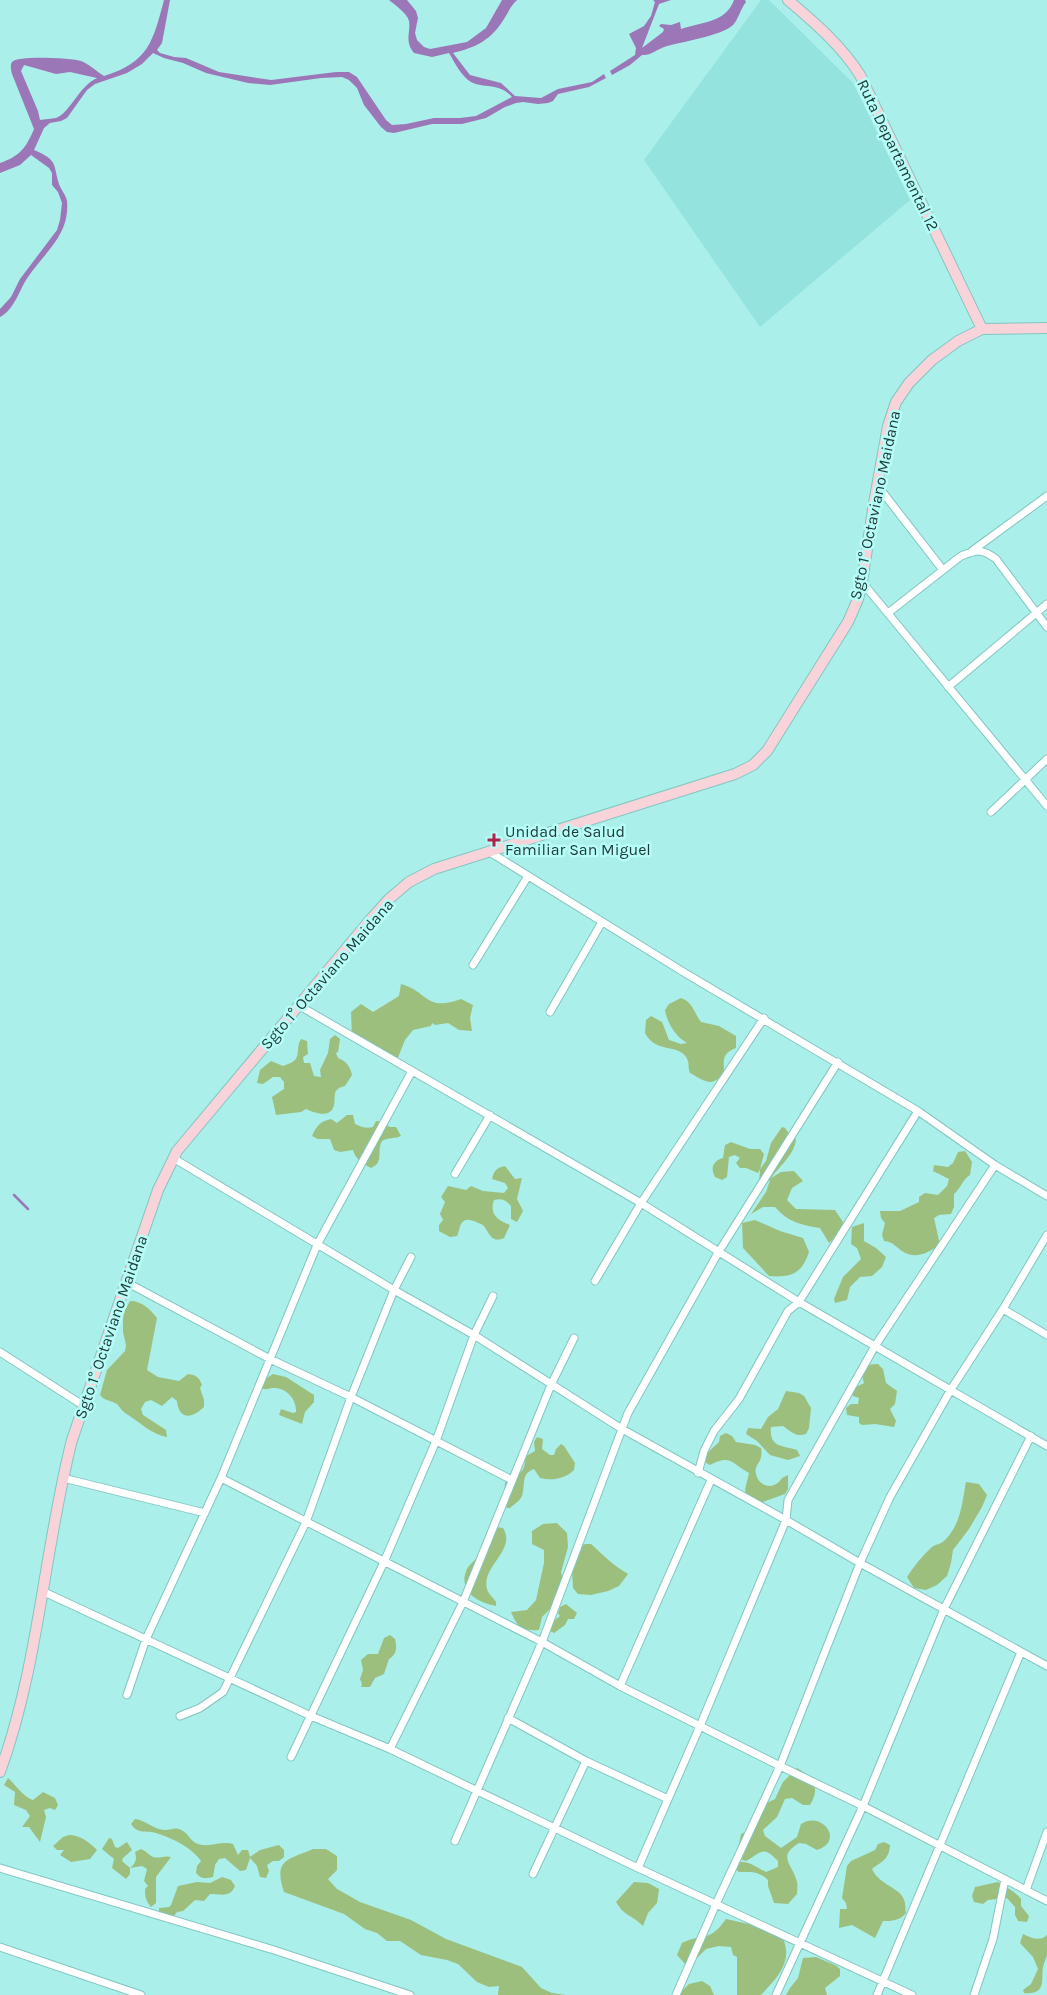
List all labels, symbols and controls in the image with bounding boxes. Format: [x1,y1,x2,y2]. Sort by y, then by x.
street label: Ruta Departamental 12 [853,76,943,234]
street label: Sgto 1° Octaviano Maidana [846,409,904,601]
place label: Unidad de Salud Familiar San Miguel [505,822,651,859]
marker: Unidad de Salud Familiar San Miguel [487,833,501,847]
street label: Sgto 1° Octaviano Maidana [257,895,397,1053]
street label: Sgto 1° Octaviano Maidana [71,1233,151,1421]

